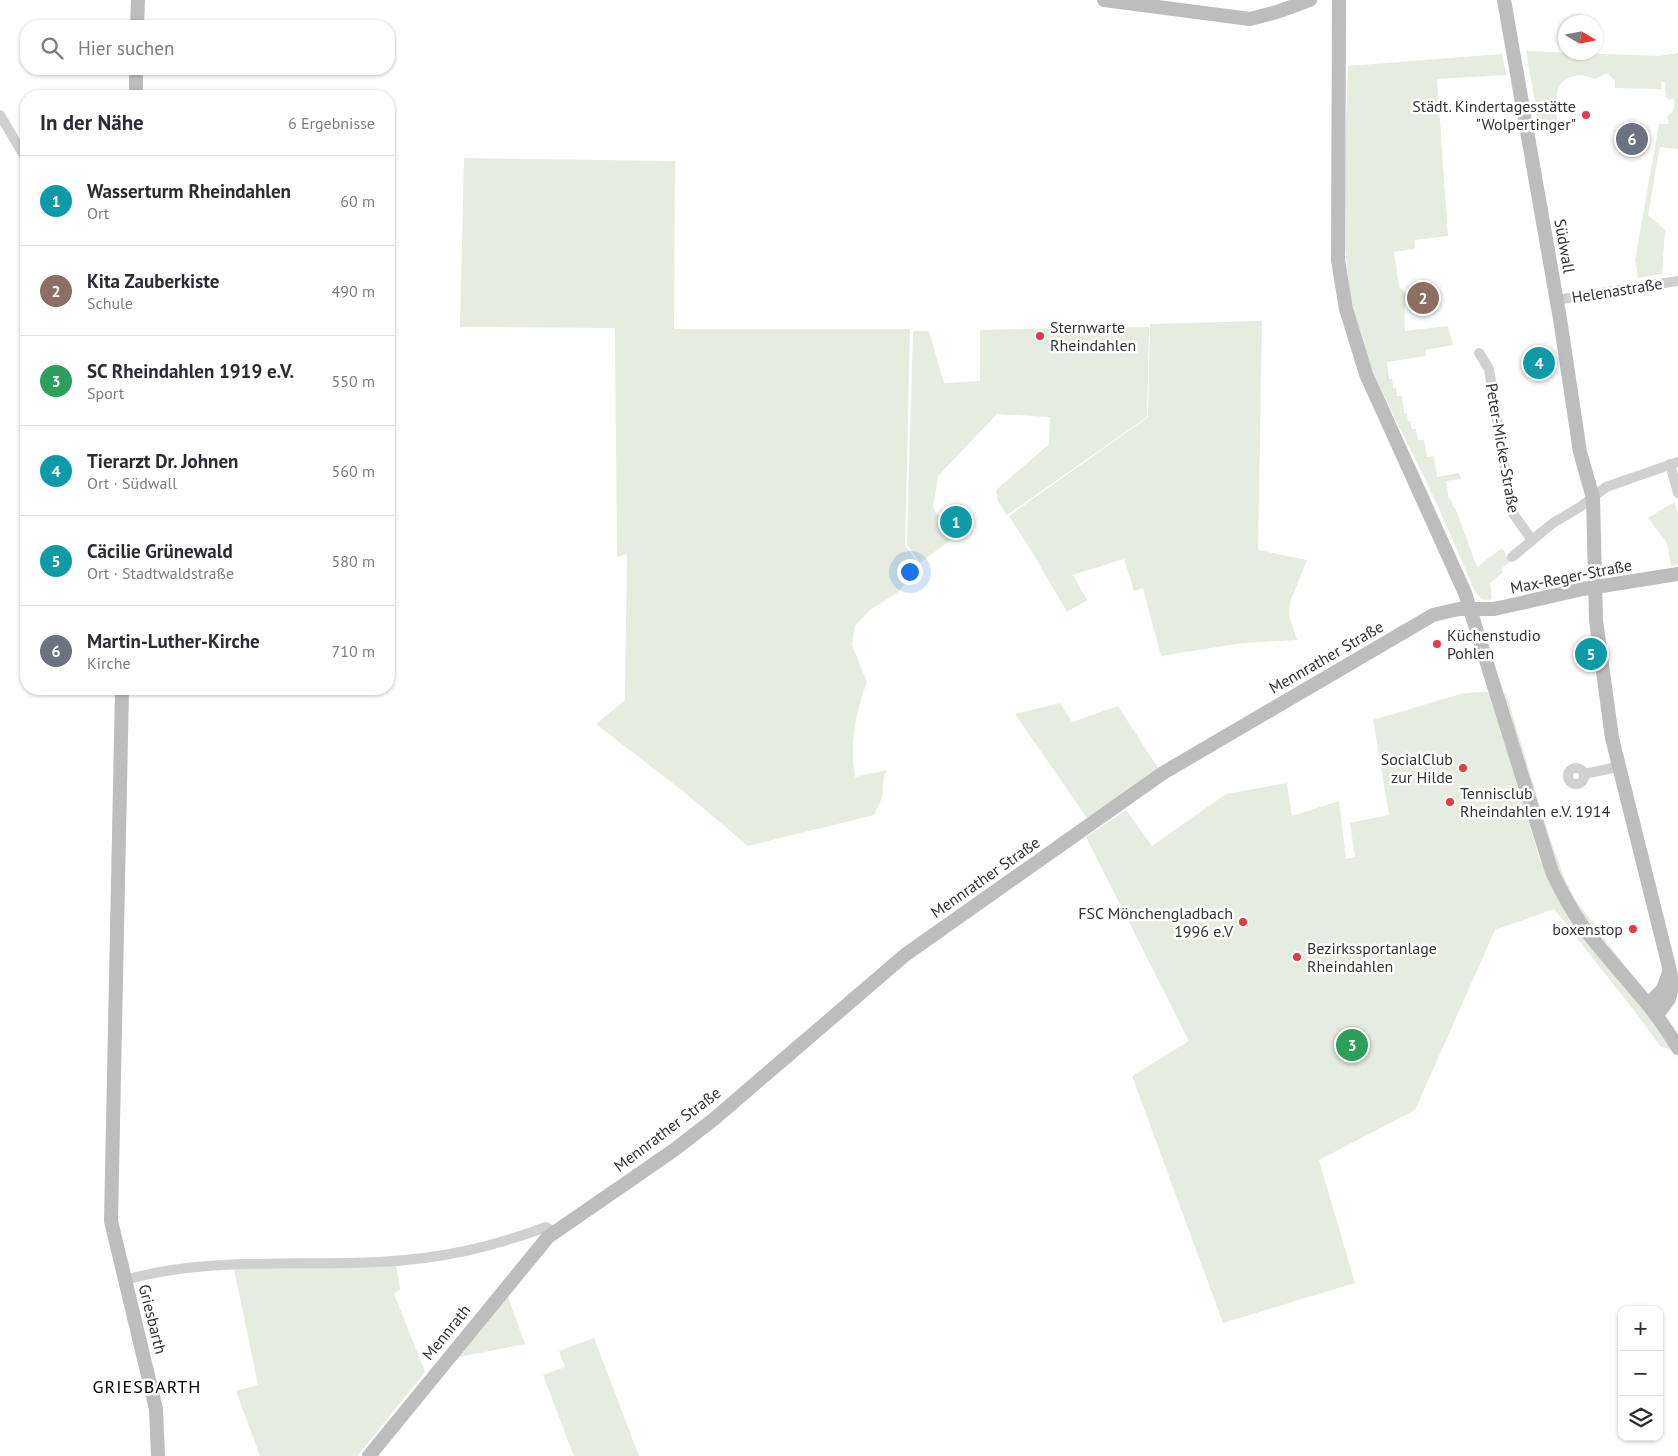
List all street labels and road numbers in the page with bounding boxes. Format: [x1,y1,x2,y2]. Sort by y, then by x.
street label: Südwall [1550,217,1580,275]
street label: Helenastraße [1570,273,1664,307]
street label: Peter-Micke-Straße [1482,382,1524,514]
street label: Max-Reger-Straße [1509,554,1633,598]
street label: Mennrather Straße [1265,616,1387,698]
street label: Mennrather Straße [927,832,1043,922]
street label: Mennrather Straße [610,1082,724,1176]
street label: Griesbarth [135,1282,171,1356]
street label: Mennrath [418,1300,474,1364]

